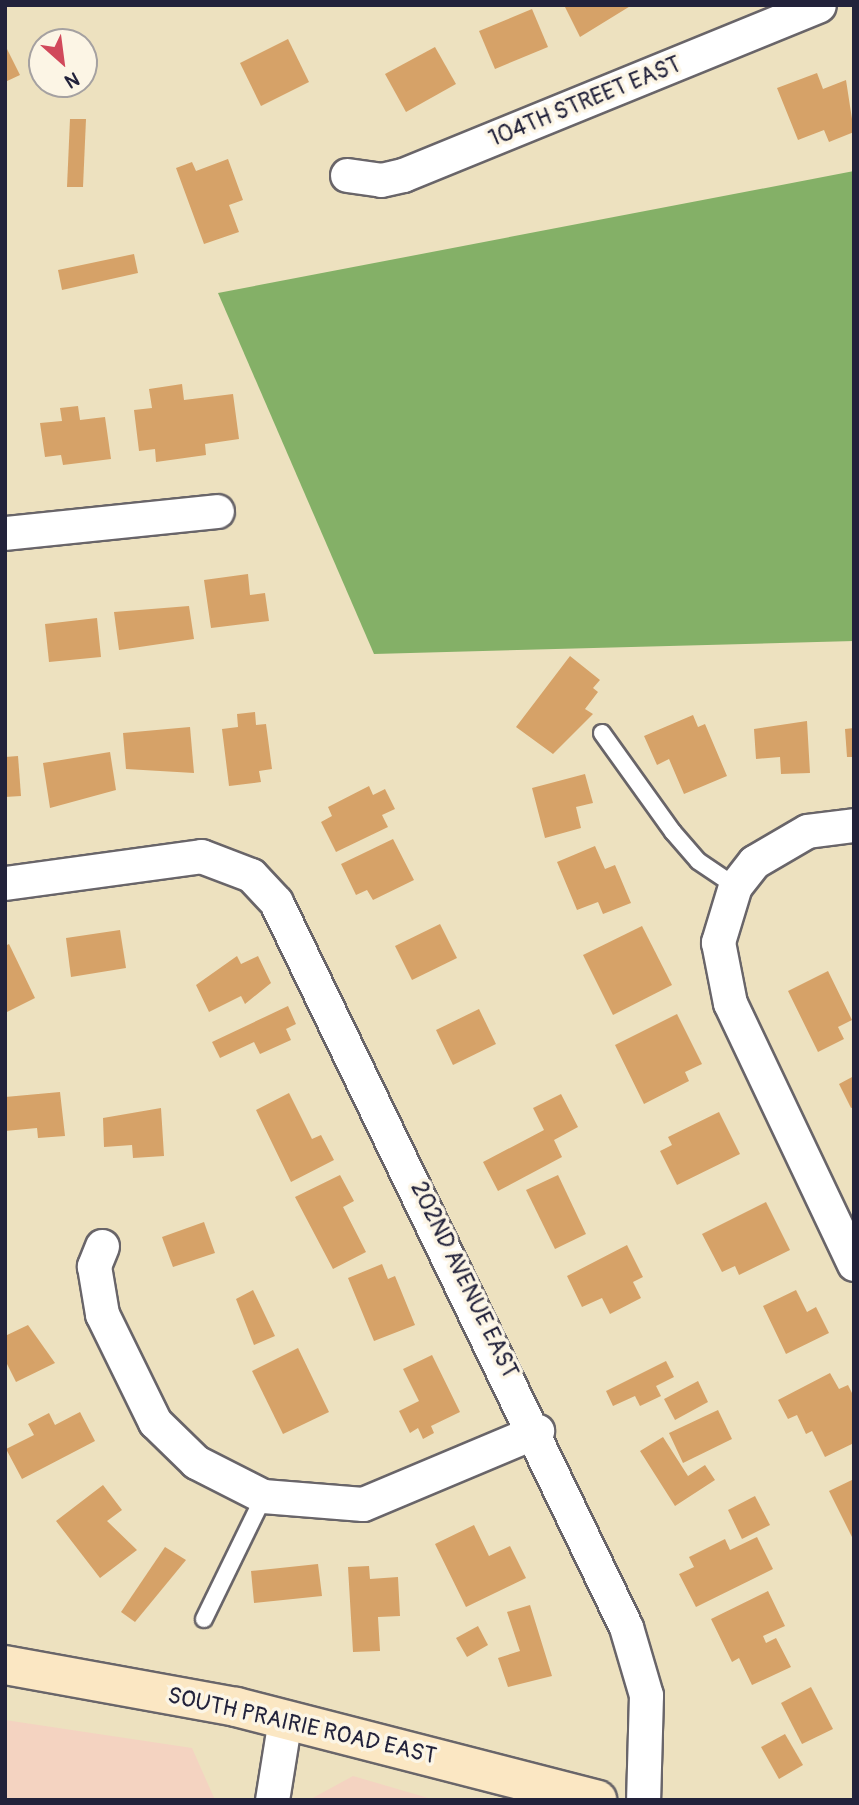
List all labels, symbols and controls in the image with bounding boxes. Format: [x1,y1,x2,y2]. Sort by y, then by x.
north arrow [28,28,98,98]
street label: 104TH STREET EAST [485,51,685,153]
text: N [61,66,83,93]
street label: 202ND AVENUE EAST [404,1177,524,1383]
street label: SOUTH PRAIRIE ROAD EAST [165,1682,439,1770]

